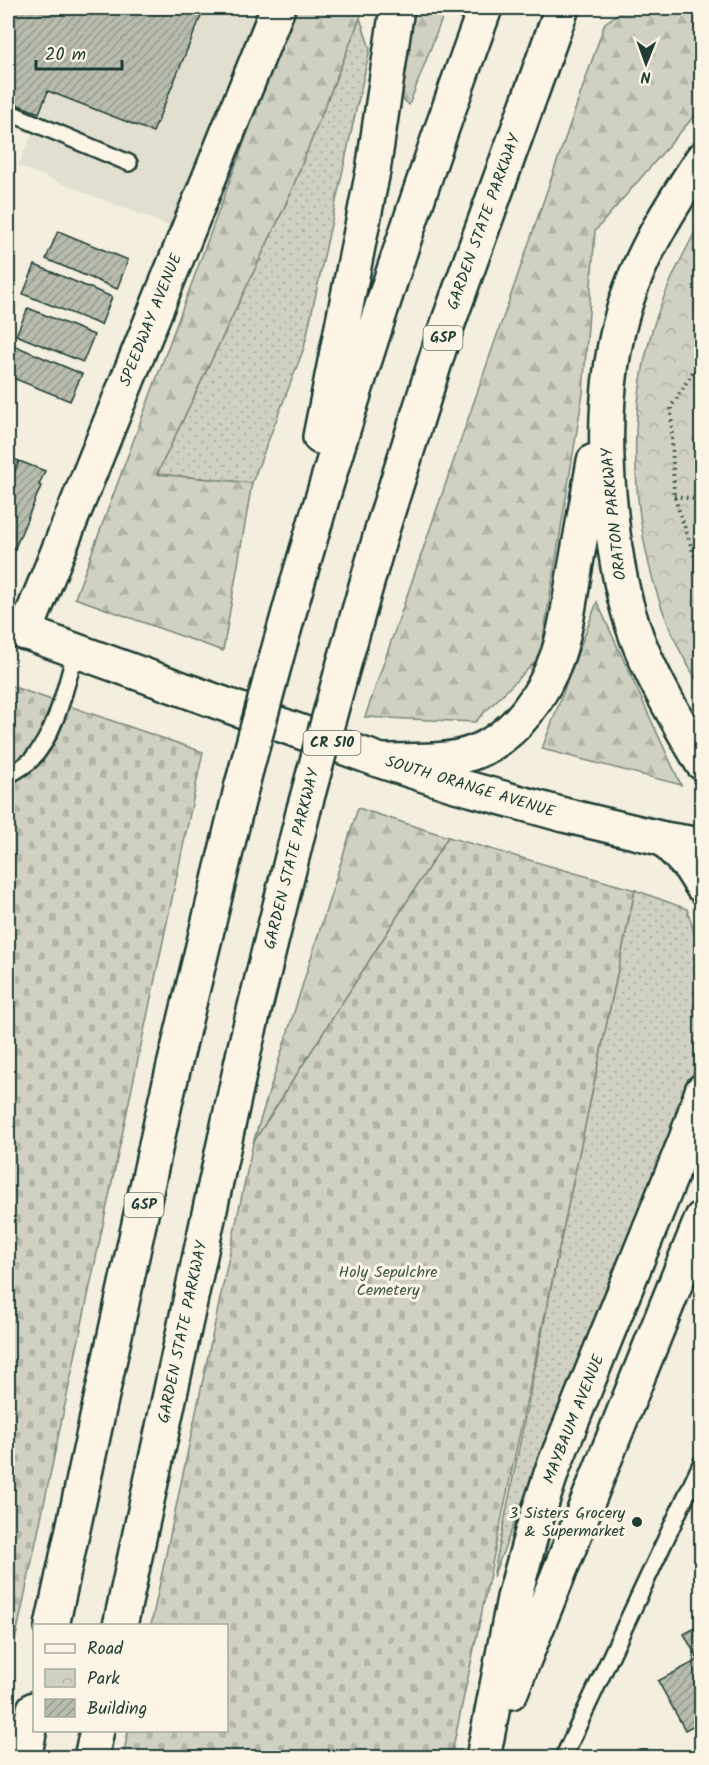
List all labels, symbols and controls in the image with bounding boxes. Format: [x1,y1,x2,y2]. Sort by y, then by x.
scale bar [36,33,122,71]
north arrow [616,33,676,93]
text: 20 m [45,41,86,70]
text: N [640,64,651,89]
street label: GARDEN STATE PARKWAY [441,130,528,313]
street label: SPEEDWAY AVENUE [113,249,189,390]
road number: GSP [424,326,462,350]
street label: ORATON PARKWAY [595,446,633,582]
road number: CR 510 [304,731,360,755]
street label: SOUTH ORANGE AVENUE [382,749,559,825]
street label: GARDEN STATE PARKWAY [257,765,327,952]
road number: GSP [124,1193,164,1217]
street label: GARDEN STATE PARKWAY [151,1238,215,1425]
park label: Holy Sepulchre Cemetery [339,1260,437,1303]
street label: MAYBAUM AVENUE [537,1350,612,1487]
place label: 3 Sisters Grocery & Supermarket [509,1501,626,1544]
marker: 3 Sisters Grocery & Supermarket [630,1515,644,1529]
legend [33,1624,228,1732]
text: Road [87,1635,124,1664]
text: Park [87,1665,120,1694]
text: Building [87,1695,147,1724]

